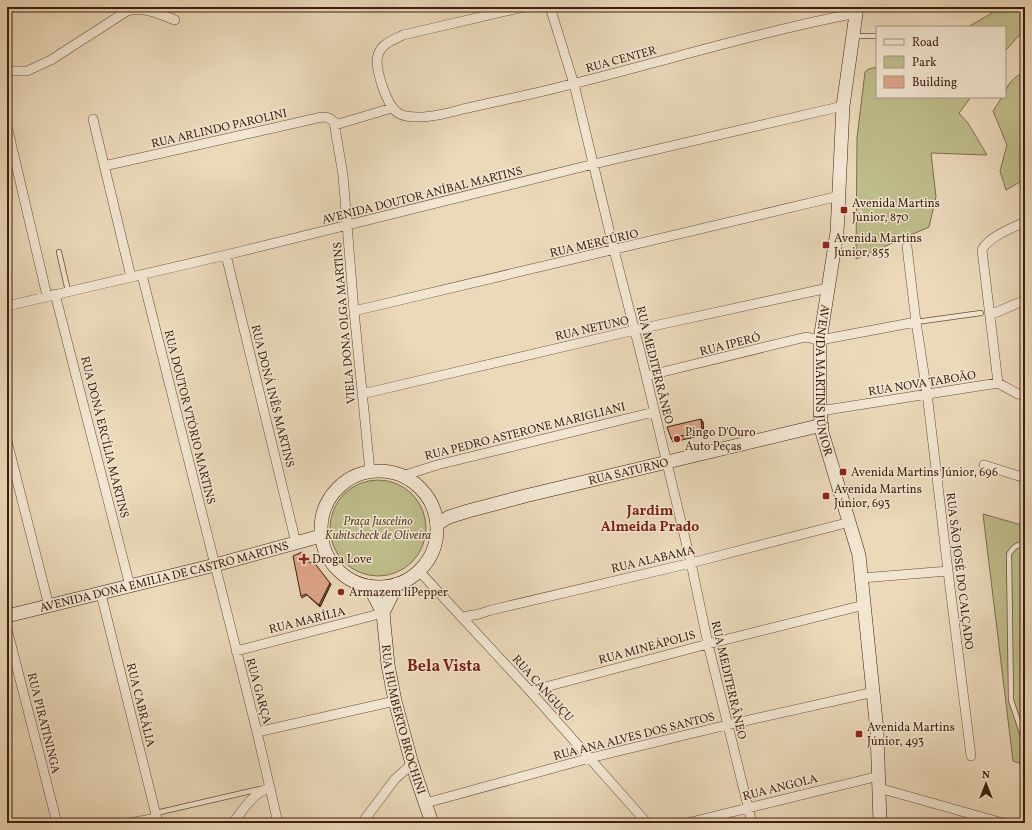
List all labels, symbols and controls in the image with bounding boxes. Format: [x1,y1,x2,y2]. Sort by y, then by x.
legend [876,26,1006,98]
text: Road [912,35,939,51]
street label: RUA CENTER [584,43,658,77]
text: Park [912,55,937,71]
text: Building [912,75,957,91]
street label: RUA ARLINDO PAROLINI [150,106,289,152]
street label: AVENIDA DOUTOR ANÍBAL MARTINS [320,162,524,229]
place label: Avenida Martins Júnior, 870 [852,196,940,226]
marker: Avenida Martins Júnior, 870 [839,205,849,215]
street label: RUA MERCÚRIO [548,225,640,262]
place label: Avenida Martins Júnior, 855 [834,231,922,261]
marker: Avenida Martins Júnior, 855 [821,240,831,250]
street label: VIELA DONA OLGA MARTINS [330,241,360,405]
street label: AVENIDA MARTINS JÚNIOR [811,303,836,458]
street label: RUA MEDITERRÂNEO [632,304,678,426]
street label: RUA NETUNO [554,313,631,345]
street label: RUA DONÁ INÊS MARTINS [247,323,298,469]
street label: RUA DOUTOR VTÓRIO MARTINS [160,328,219,506]
street label: RUA IPERÓ [698,329,763,360]
street label: RUA DONÁ ERCÍLIA MARTINS [76,354,133,520]
street label: RUA NOVA TABOÃO [867,368,977,400]
street label: RUA PEDRO ASTERONE MARIGLIANI [423,399,627,465]
place label: Pingo D'Ouro Auto Peças [685,425,756,455]
marker: Pingo D'Ouro Auto Peças [672,434,682,444]
street label: RUA SATURNO [587,455,671,490]
place label: Avenida Martins Júnior, 696 [851,465,998,481]
marker: Avenida Martins Júnior, 696 [838,467,848,477]
place label: Avenida Martins Júnior, 693 [834,482,922,512]
marker: Avenida Martins Júnior, 693 [821,491,831,501]
street label: RUA SÃO JOSÉ DO CALÇADO [941,492,978,651]
district label: Jardim Almeida Prado [601,502,699,537]
park label: Praça Juscelino Kubitscheck de Oliveira [325,514,432,544]
street label: AVENIDA DONA EMILIA DE CASTRO MARTINS [38,538,291,617]
street label: RUA ALABAMA [610,542,697,577]
place label: Droga Love [312,552,372,568]
marker: Droga Love [299,554,309,564]
place label: Armazem liPepper [349,585,448,601]
marker: Armazem liPepper [336,587,346,597]
street label: RUA MARÍLIA [267,603,348,638]
street label: RUA MEDITERRÂNEO [707,619,751,741]
street label: RUA MINEÁPOLIS [597,626,698,669]
street label: RUA HUMBERTO BROCHINI [377,644,429,797]
street label: RUA CANGUÇU [508,652,576,725]
street label: RUA GARÇA [242,656,275,727]
district label: Bela Vista [407,656,481,678]
street label: RUA CABRÁLIA [122,661,159,750]
street label: RUA PIRATININGA [23,671,63,776]
street label: RUA ANA ALVES DOS SANTOS [552,709,717,765]
place label: Avenida Martins Júnior, 493 [867,720,955,750]
marker: Avenida Martins Júnior, 493 [854,729,864,739]
north arrow [966,764,1006,804]
text: N [982,768,990,783]
street label: RUA ANGOLA [741,771,820,805]

